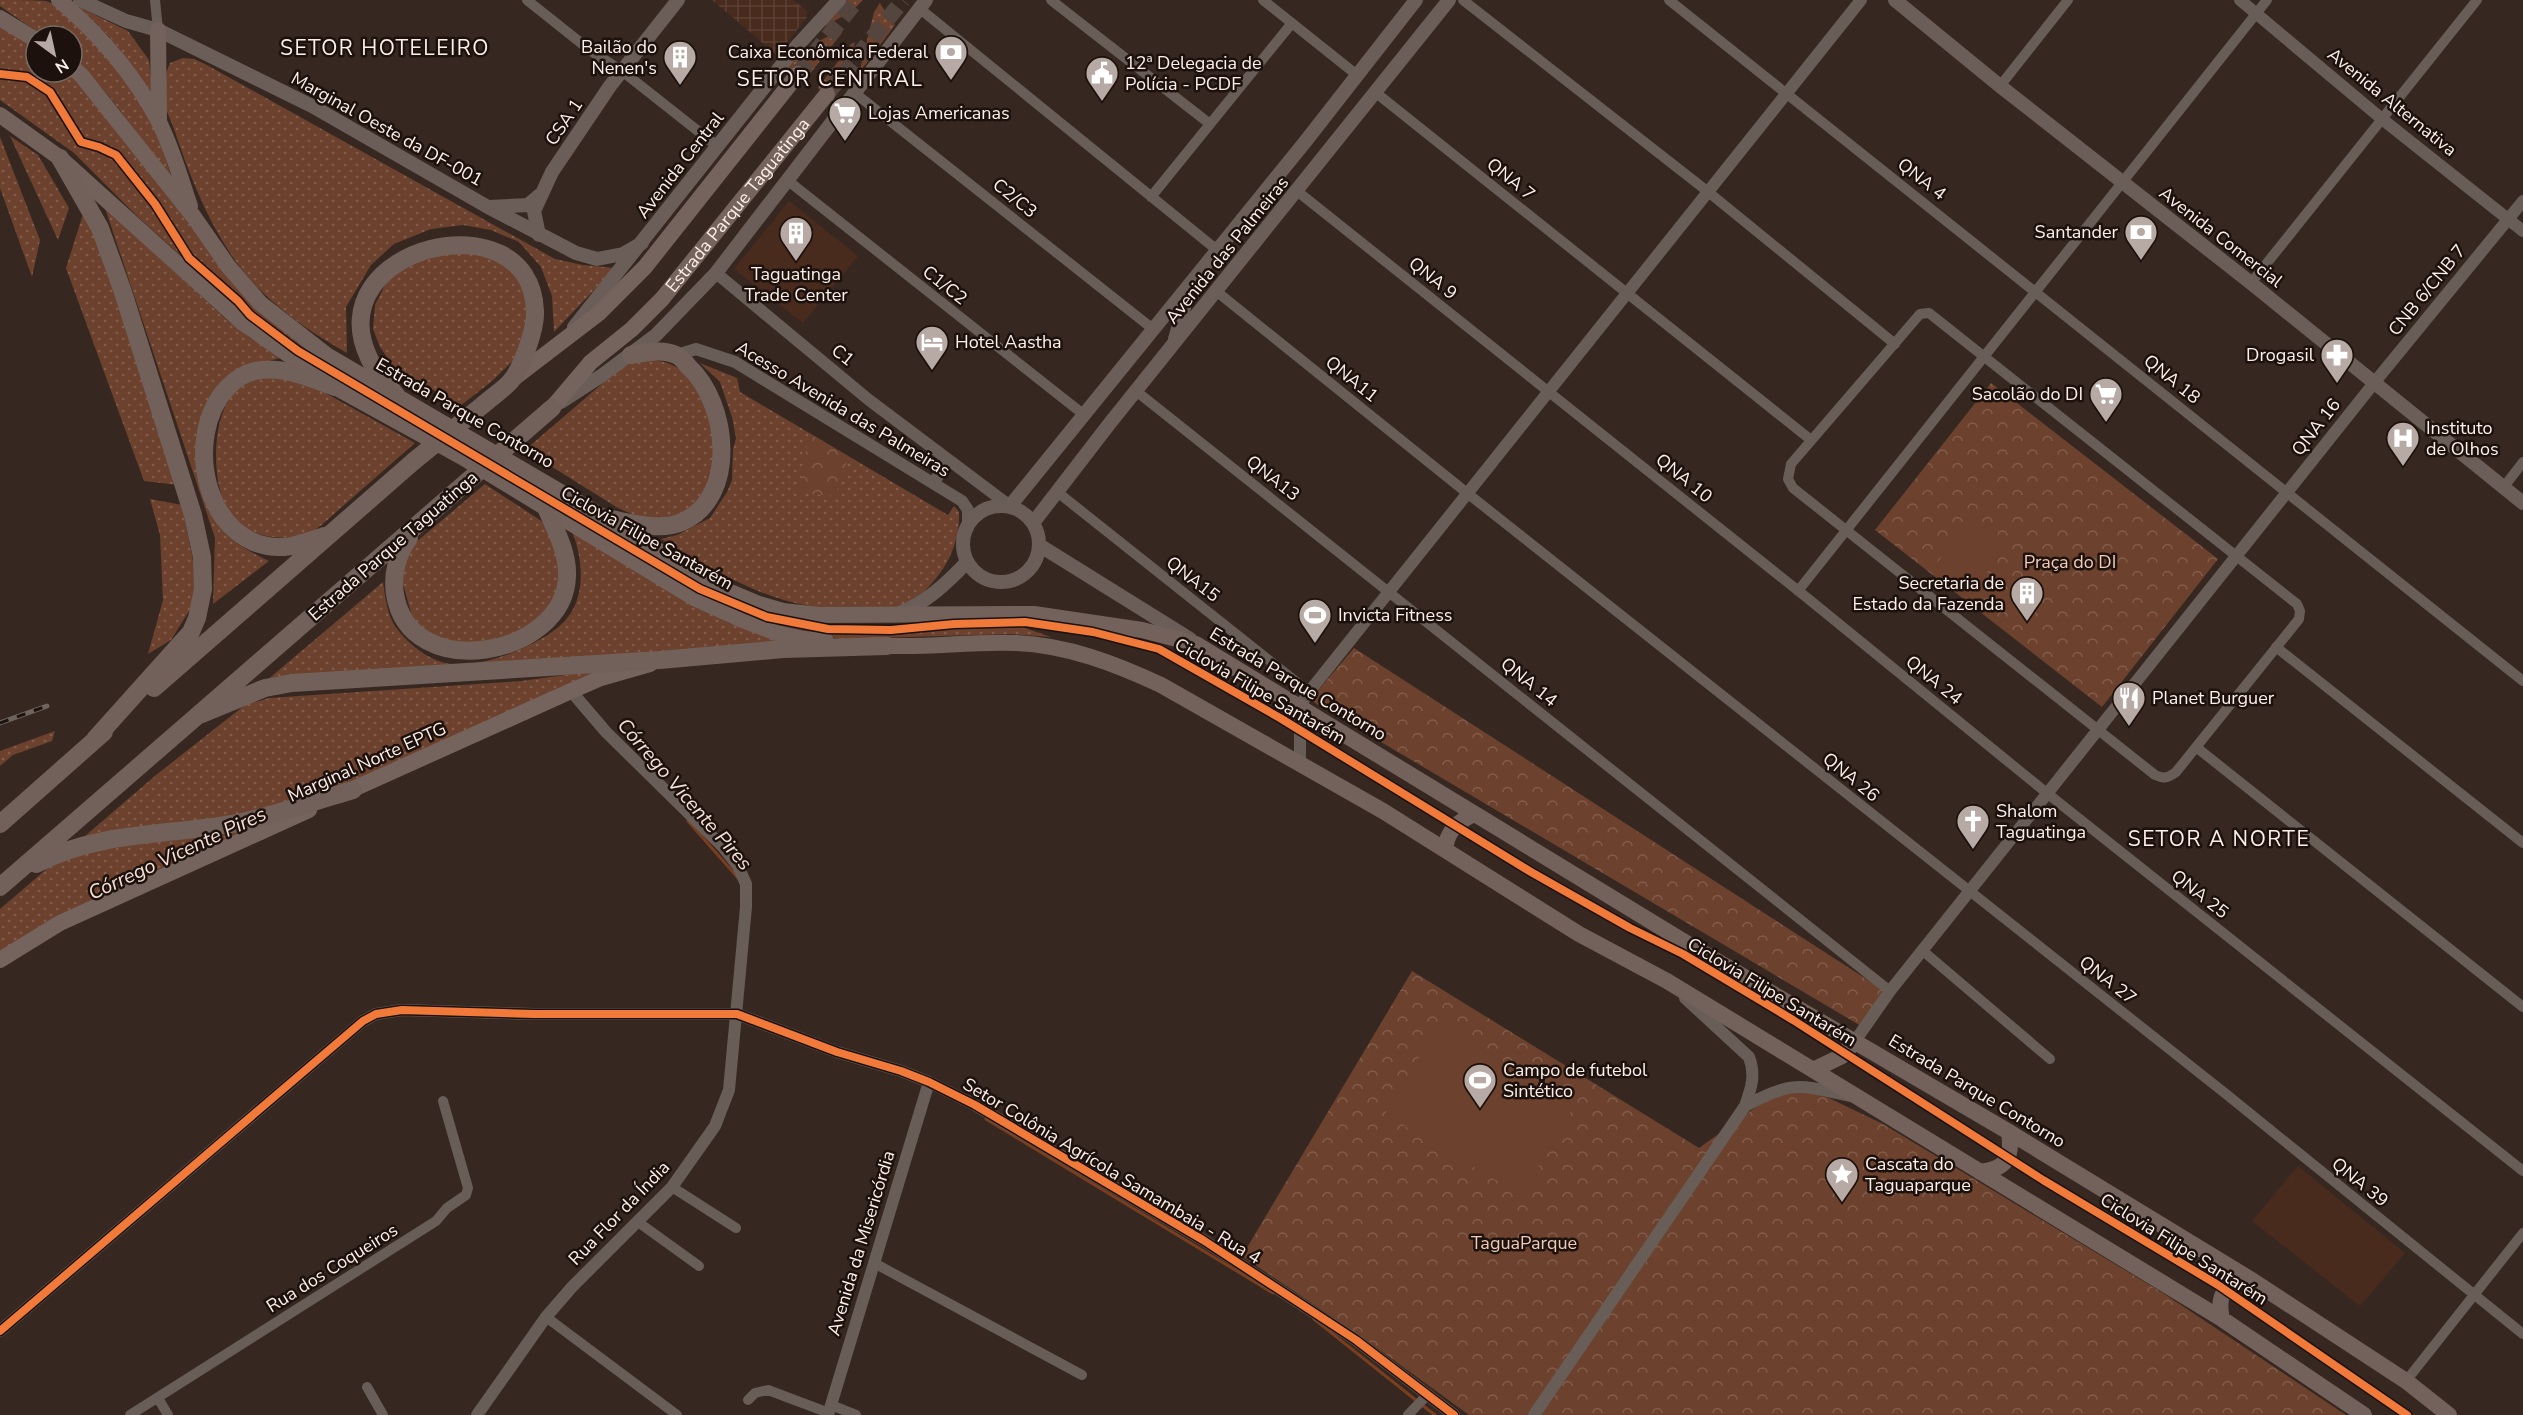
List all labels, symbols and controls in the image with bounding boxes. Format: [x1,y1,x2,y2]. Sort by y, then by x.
north arrow [24,24,84,84]
district label: SETOR HOTELEIRO [280,34,490,62]
bank icon: Caixa Econômica Federal [933,34,969,81]
place label: Bailão do Nenen's [581,35,657,80]
building icon: Bailão do Nenen's [662,39,698,86]
place label: Caixa Econômica Federal [728,40,929,64]
street label: Avenida Alternativa [2322,42,2462,162]
place label: 12ª Delegacia de Polícia - PCDF [1125,51,1262,96]
text: N [51,53,73,78]
public building icon: 12ª Delegacia de Polícia - PCDF [1084,55,1120,102]
district label: SETOR CENTRAL [737,65,923,93]
street label: Marginal Oeste da DF-001 [287,66,487,192]
street label: CSA 1 [540,94,588,150]
supermarket icon: Lojas Americanas [827,95,863,142]
place label: Lojas Americanas [868,101,1010,125]
street label: Avenida Central [631,106,730,223]
street label: Estrada Parque Taguatinga [660,113,815,297]
street label: QNA 7 [1482,152,1540,206]
street label: QNA 4 [1893,152,1951,206]
street label: Avenida das Palmeiras [1160,171,1294,329]
street label: C2/C3 [988,173,1042,223]
street label: Avenida Comercial [2154,181,2288,293]
bank icon: Santander [2123,214,2159,261]
building icon: Taguatinga Trade Center [778,215,814,262]
place label: Santander [2035,220,2119,244]
street label: CNB 6/CNB 7 [2383,239,2471,341]
street label: QNA 9 [1404,251,1462,305]
street label: C1/C2 [918,260,972,310]
place label: Taguatinga Trade Center [744,262,848,307]
hotel icon: Hotel Aastha [914,324,950,371]
place label: Hotel Aastha [955,330,1062,354]
street label: Acesso Avenida das Palmeiras [731,335,955,483]
pharmacy icon: Drogasil [2319,337,2355,384]
street label: C1 [827,338,859,372]
place label: Drogasil [2246,343,2315,367]
street label: QNA 18 [2139,349,2205,409]
street label: QNA11 [1320,350,1384,408]
street label: Estrada Parque Contorno [372,352,558,474]
supermarket icon: Sacolão do DI [2088,376,2124,423]
place label: Sacolão do DI [1972,382,2083,406]
street label: QNA 16 [2286,393,2346,461]
place label: Instituto de Olhos [2426,416,2499,461]
hospital icon: Instituto de Olhos [2385,420,2421,467]
street label: QNA 10 [1651,448,1717,508]
street label: QNA13 [1241,450,1305,506]
street label: Estrada Parque Taguatinga [303,466,483,626]
street label: Ciclovia Filipe Santarém [557,481,737,595]
park label: Praça do DI [2024,550,2116,574]
street label: QNA15 [1161,551,1225,607]
place label: Secretaria de Estado da Fazenda [1852,571,2004,616]
building icon: Secretaria de Estado da Fazenda [2009,575,2045,622]
sports icon: Invicta Fitness [1297,597,1333,644]
place label: Invicta Fitness [1338,603,1452,627]
street label: Estrada Parque Contorno [1205,622,1391,746]
street label: Ciclovia Filipe Santarém [1170,632,1350,750]
street label: QNA 24 [1901,650,1968,710]
street label: QNA 14 [1496,652,1563,712]
restaurant icon: Planet Burguer [2111,680,2147,727]
place label: Planet Burguer [2152,686,2275,710]
water label: Córrego Vicente Pires [611,712,758,876]
street label: Marginal Norte EPTG [284,716,450,808]
street label: QNA 26 [1818,747,1884,807]
place label: Shalom Taguatinga [1996,799,2086,844]
water label: Córrego Vicente Pires [84,800,271,907]
church icon: Shalom Taguatinga [1955,803,1991,850]
district label: SETOR A NORTE [2128,825,2310,853]
street label: QNA 25 [2166,864,2234,924]
street label: Ciclovia Filipe Santarém [1683,932,1861,1052]
street label: QNA 27 [2074,950,2142,1010]
street label: Estrada Parque Contorno [1884,1029,2070,1153]
place label: Campo de futebol Sintético [1503,1058,1648,1103]
sports icon: Campo de futebol Sintético [1462,1062,1498,1109]
street label: Setor Colônia Agrícola Samambaia - Rua 4 [958,1072,1266,1270]
street label: Avenida da Misericórdia [821,1148,901,1338]
place label: Cascata do Taguaparque [1865,1152,1971,1197]
street label: QNA 39 [2327,1152,2393,1212]
street label: Rua Flor da Índia [563,1156,675,1270]
place icon: Cascata do Taguaparque [1824,1156,1860,1203]
street label: Ciclovia Filipe Santarém [2096,1188,2272,1310]
street label: Rua dos Coqueiros [262,1218,402,1318]
park label: TaguaParque [1471,1231,1577,1255]

